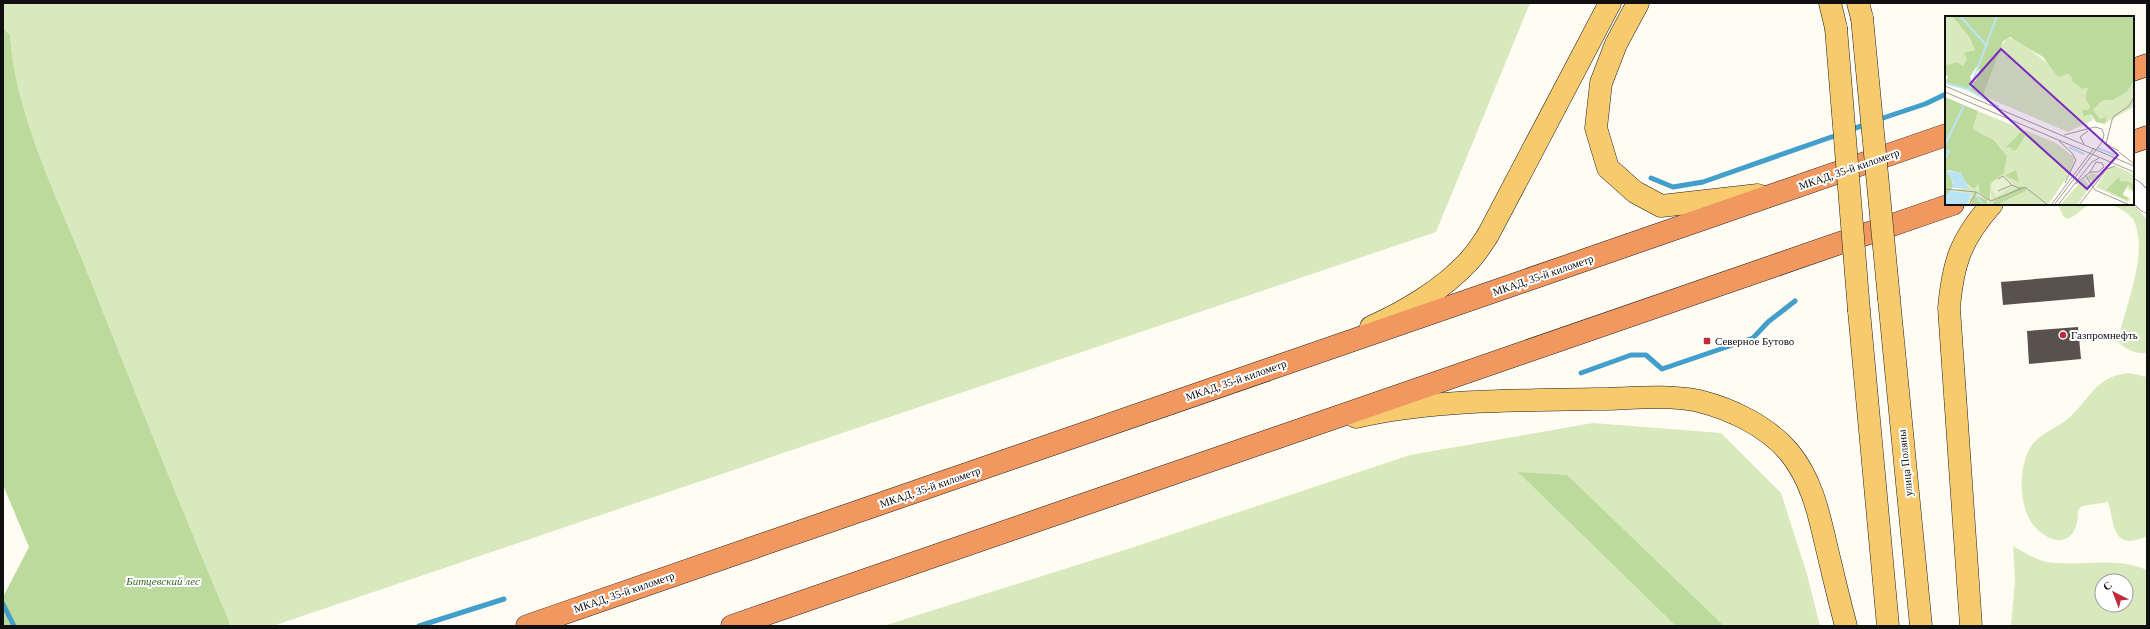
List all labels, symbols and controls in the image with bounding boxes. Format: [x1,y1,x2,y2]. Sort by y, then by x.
inset map [1945,16,2134,205]
street label: МКАД, 35-й километр [1797,146,1901,192]
street label: МКАД, 35-й километр [1491,252,1595,298]
place label: Газпромнефть [2071,329,2138,341]
marker: Газпромнефть [2058,330,2068,340]
place label: Северное Бутово [1715,335,1795,347]
marker: Северное Бутово [1702,336,1712,346]
street label: МКАД, 35-й километр [1184,357,1288,403]
street label: улица Поляны [1895,428,1914,497]
street label: МКАД, 35-й километр [878,464,982,510]
street label: МКАД, 35-й километр [572,569,676,615]
north arrow [2094,573,2134,613]
park label: Битцевский лес [125,575,200,587]
text: С [2100,578,2114,593]

